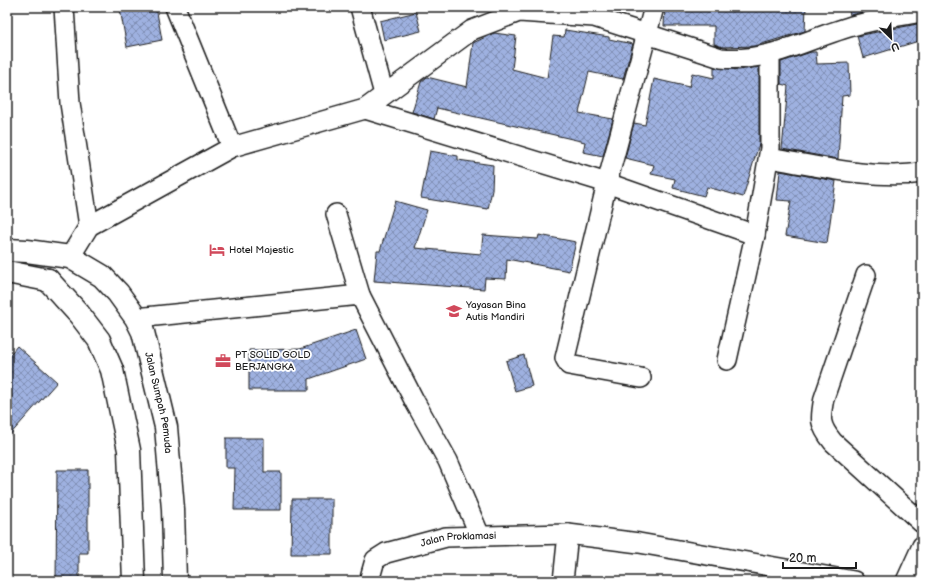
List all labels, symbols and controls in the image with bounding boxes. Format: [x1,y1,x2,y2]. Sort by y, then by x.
north arrow [871,18,911,58]
text: U [888,39,901,54]
hotel icon: Hotel Majestic [208,241,226,259]
place label: Hotel Majestic [229,244,294,256]
place label: Yayasan Bina Autis Mandiri [465,299,526,323]
school or university icon: Yayasan Bina Autis Mandiri [445,302,463,320]
place label: PT SOLID GOLD BERJANGKA [235,349,310,373]
street label: Jalan Sumpah Pemuda [142,351,174,454]
office icon: PT SOLID GOLD BERJANGKA [214,352,232,370]
street label: Jalan Proklamasi [419,530,496,550]
scale bar [783,544,856,570]
text: 20 m [789,551,816,566]

